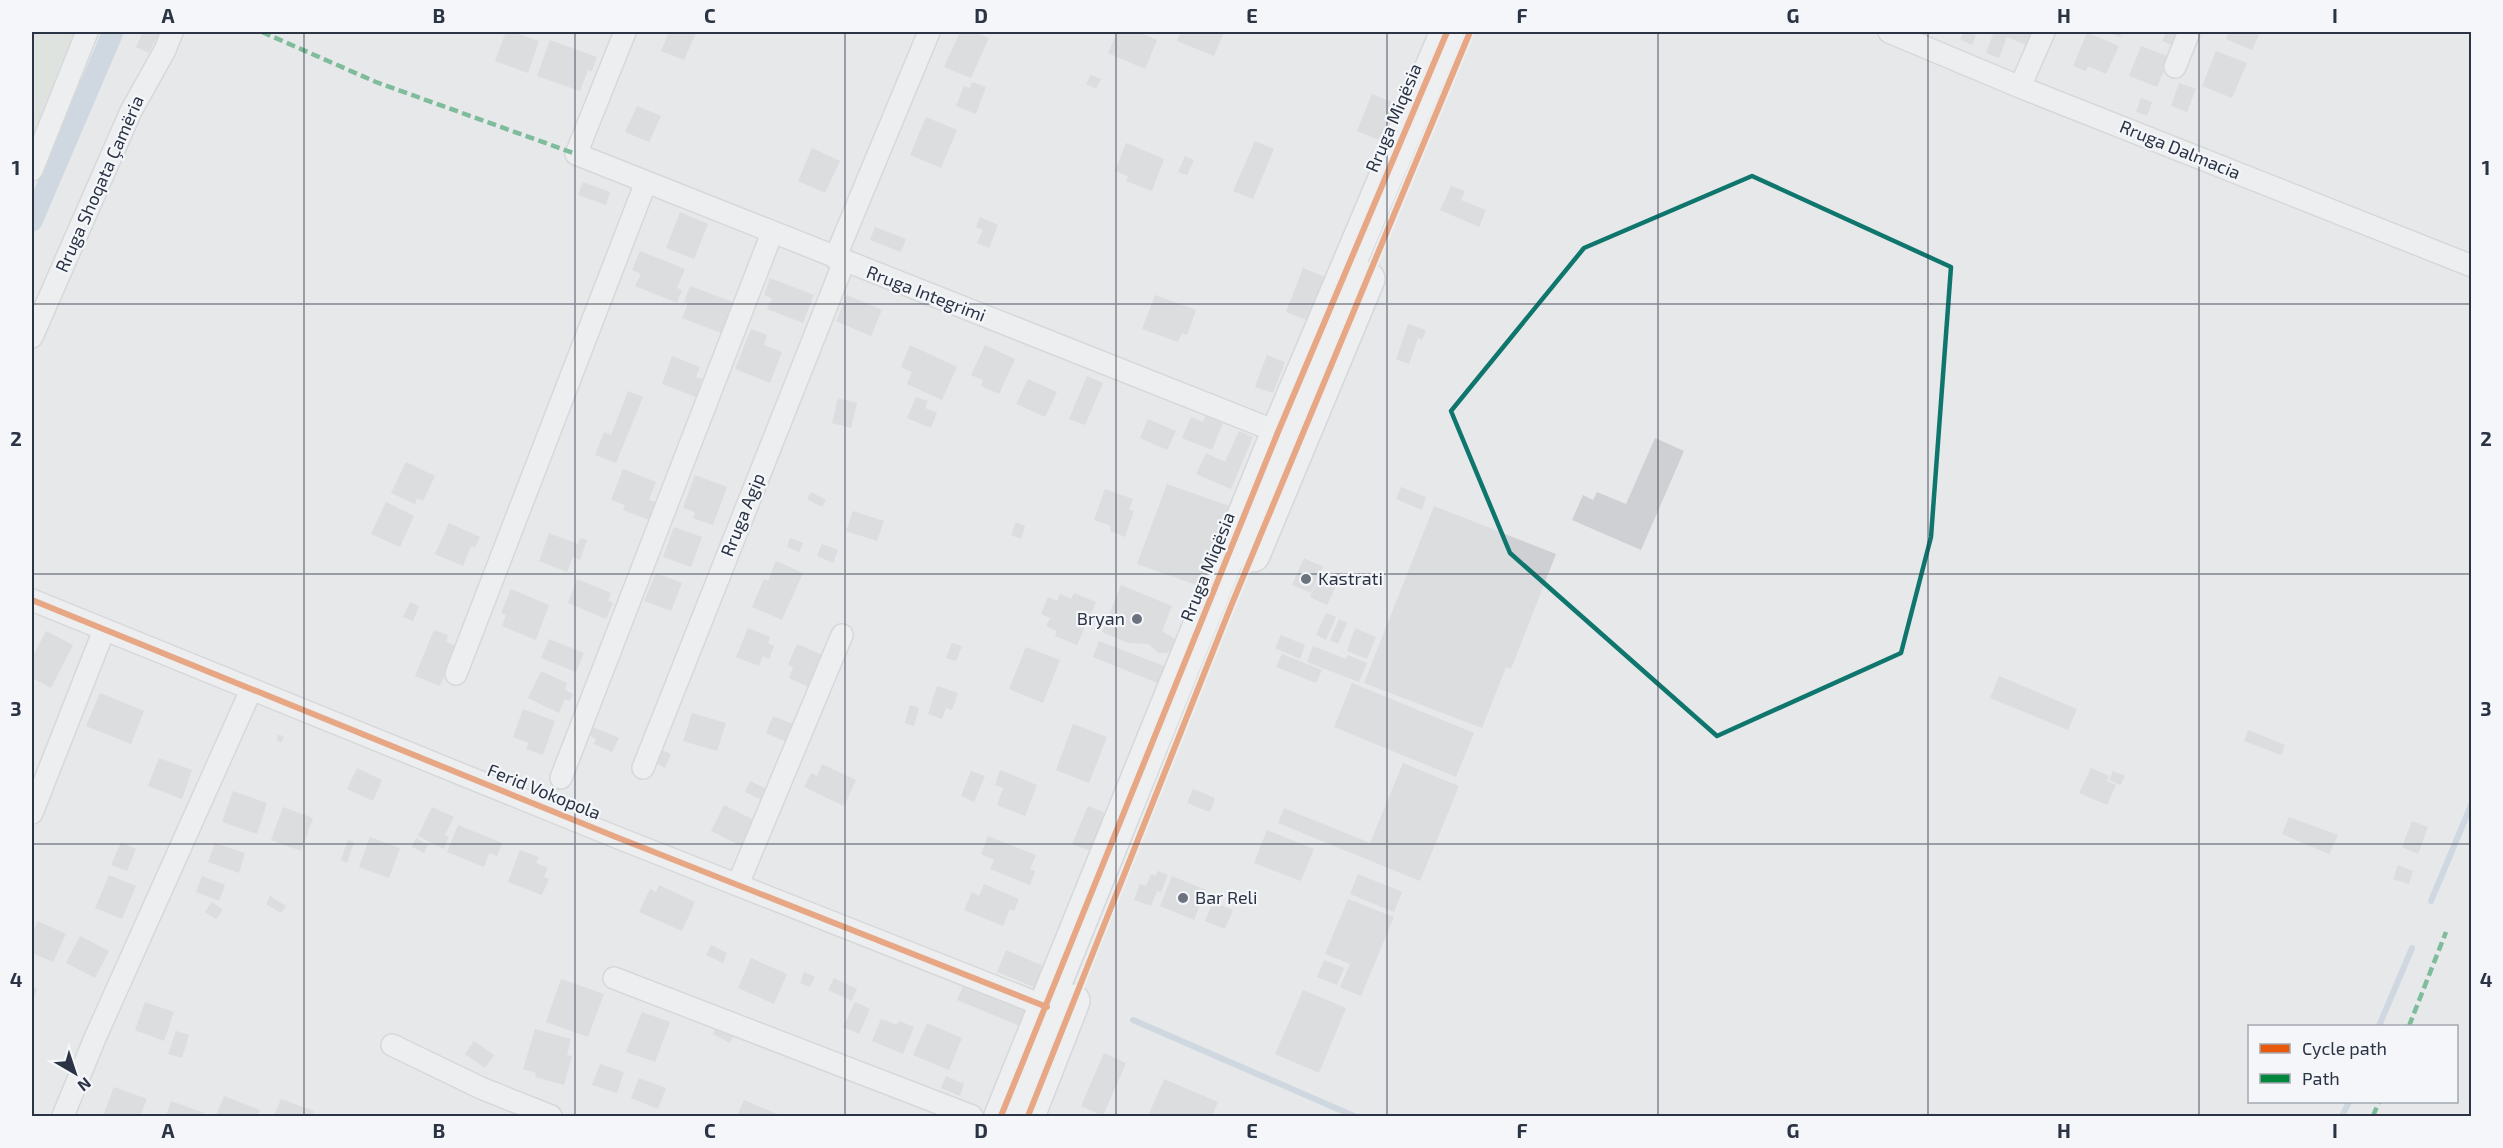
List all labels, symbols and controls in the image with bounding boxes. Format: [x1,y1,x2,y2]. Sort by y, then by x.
text: A [161,3,175,27]
text: B [433,3,445,27]
text: C [704,3,716,27]
text: D [974,3,988,27]
text: E [1246,3,1258,27]
text: F [1516,3,1528,27]
text: G [1787,3,1799,27]
text: H [2057,3,2071,27]
text: I [2332,3,2338,27]
street label: Rruga Miqësia [1360,60,1426,175]
street label: Rruga Shoqata Çamëria [50,92,149,276]
street label: Rruga Dalmacia [2117,115,2244,183]
text: 1 [12,155,20,179]
text: 1 [2482,155,2490,179]
street label: Rruga Integrimi [864,260,989,326]
text: 2 [10,426,22,450]
text: 2 [2480,426,2492,450]
street label: Rruga Agip [715,470,769,560]
street label: Rruga Miqësia [1175,509,1239,625]
place label: Kastrati [1318,567,1383,589]
marker: Kastrati [1299,572,1313,586]
place label: Bryan [1077,607,1125,629]
marker: Bryan [1130,612,1144,626]
text: 3 [10,696,22,720]
text: 3 [2480,696,2492,720]
street label: Ferid Vokopola [485,758,604,824]
place label: Bar Reli [1195,886,1257,908]
marker: Bar Reli [1176,891,1190,905]
text: 4 [10,967,23,991]
text: 4 [2480,967,2493,991]
legend [2248,1025,2458,1103]
text: Cycle path [2302,1037,2387,1059]
north arrow [45,1043,105,1103]
text: Path [2302,1067,2340,1089]
text: N [74,1074,95,1096]
text: A [161,1118,175,1142]
text: B [433,1118,445,1142]
text: C [704,1118,716,1142]
text: D [974,1118,988,1142]
text: E [1246,1118,1258,1142]
text: F [1516,1118,1528,1142]
text: G [1787,1118,1799,1142]
text: H [2057,1118,2071,1142]
text: I [2332,1118,2338,1142]

